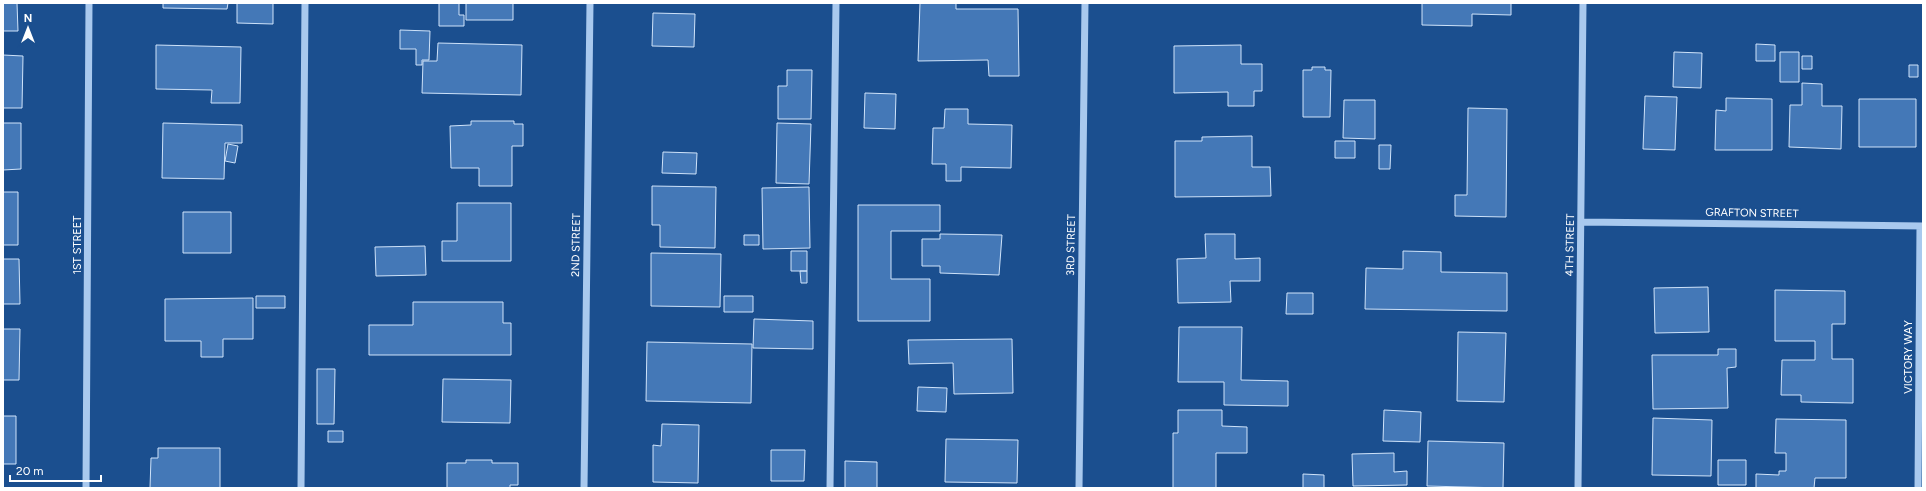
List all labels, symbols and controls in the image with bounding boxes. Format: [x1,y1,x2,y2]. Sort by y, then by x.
north arrow [8,8,48,48]
text: N [24,12,32,25]
street label: GRAFTON STREET [1705,206,1799,220]
street label: 2ND STREET [569,213,583,277]
street label: 3RD STREET [1064,214,1078,276]
street label: 4TH STREET [1563,214,1577,276]
street label: 1ST STREET [71,216,84,274]
street label: VICTORY WAY [1902,320,1915,394]
scale bar [10,457,101,483]
text: 20 m [16,464,44,478]

